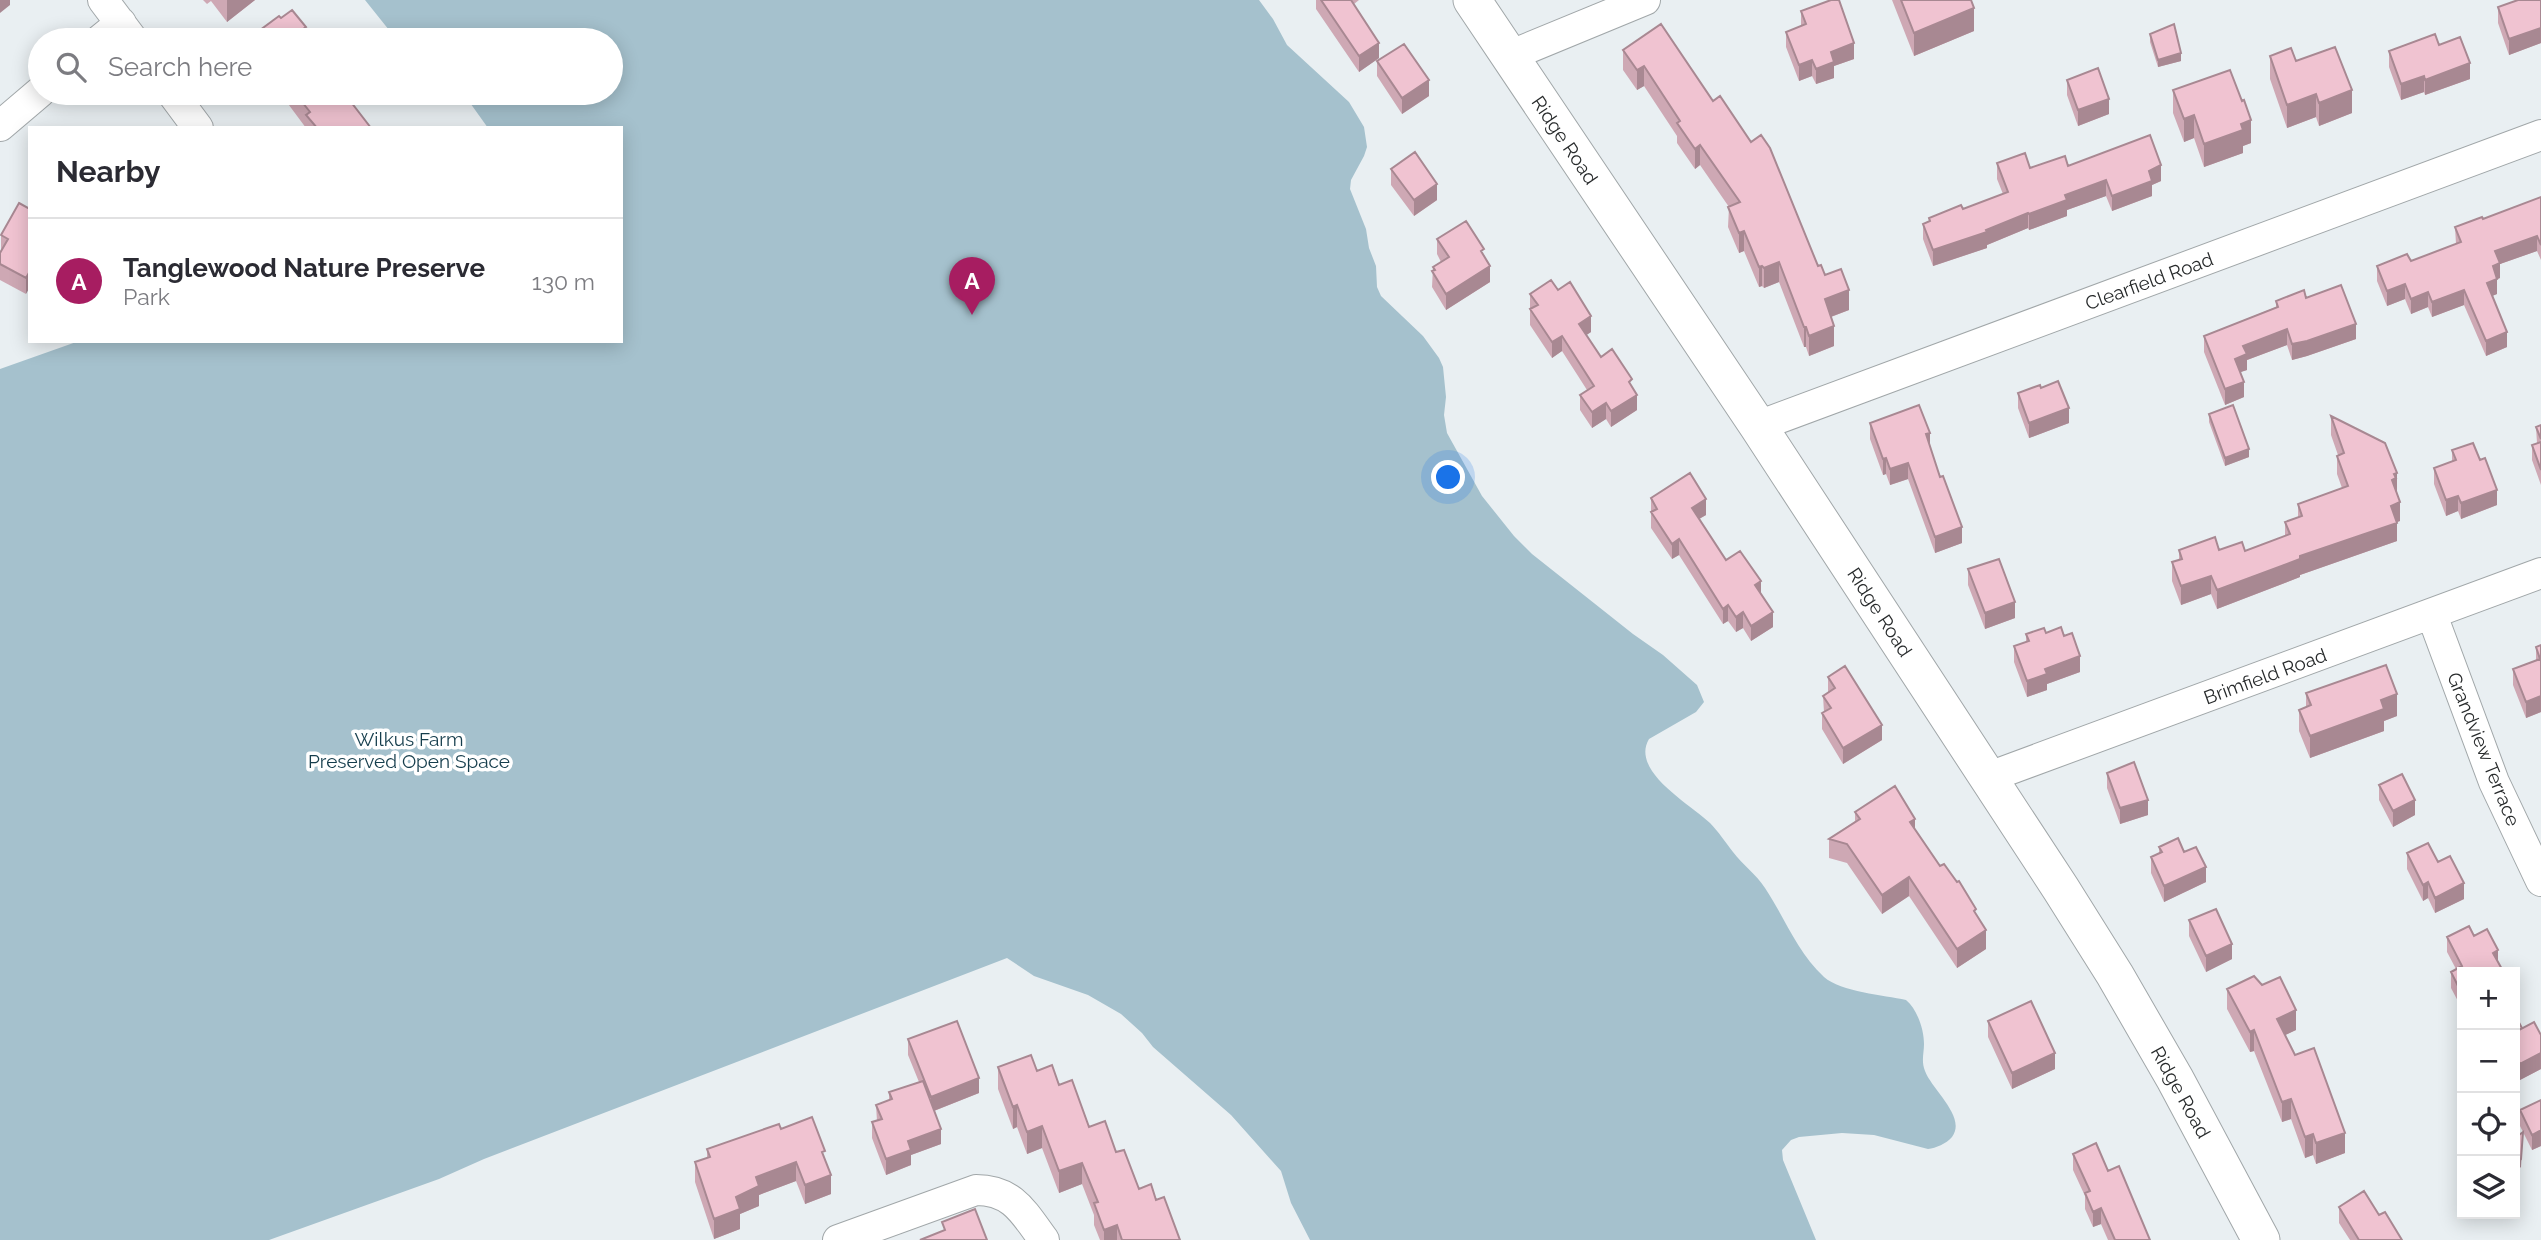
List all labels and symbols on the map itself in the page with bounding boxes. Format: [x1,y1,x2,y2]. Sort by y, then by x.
street label: Ridge Road [1527,92,1603,188]
street label: Clearfield Road [2082,248,2216,314]
pin: A [949,257,995,315]
your location [1431,460,1465,494]
street label: Ridge Road [1843,563,1917,661]
street label: Brimfield Road [2201,644,2329,708]
street label: Grandview Terrace [2443,669,2525,829]
park label: Wilkus Farm Preserved Open Space [308,728,510,772]
street label: Ridge Road [2147,1042,2215,1142]

